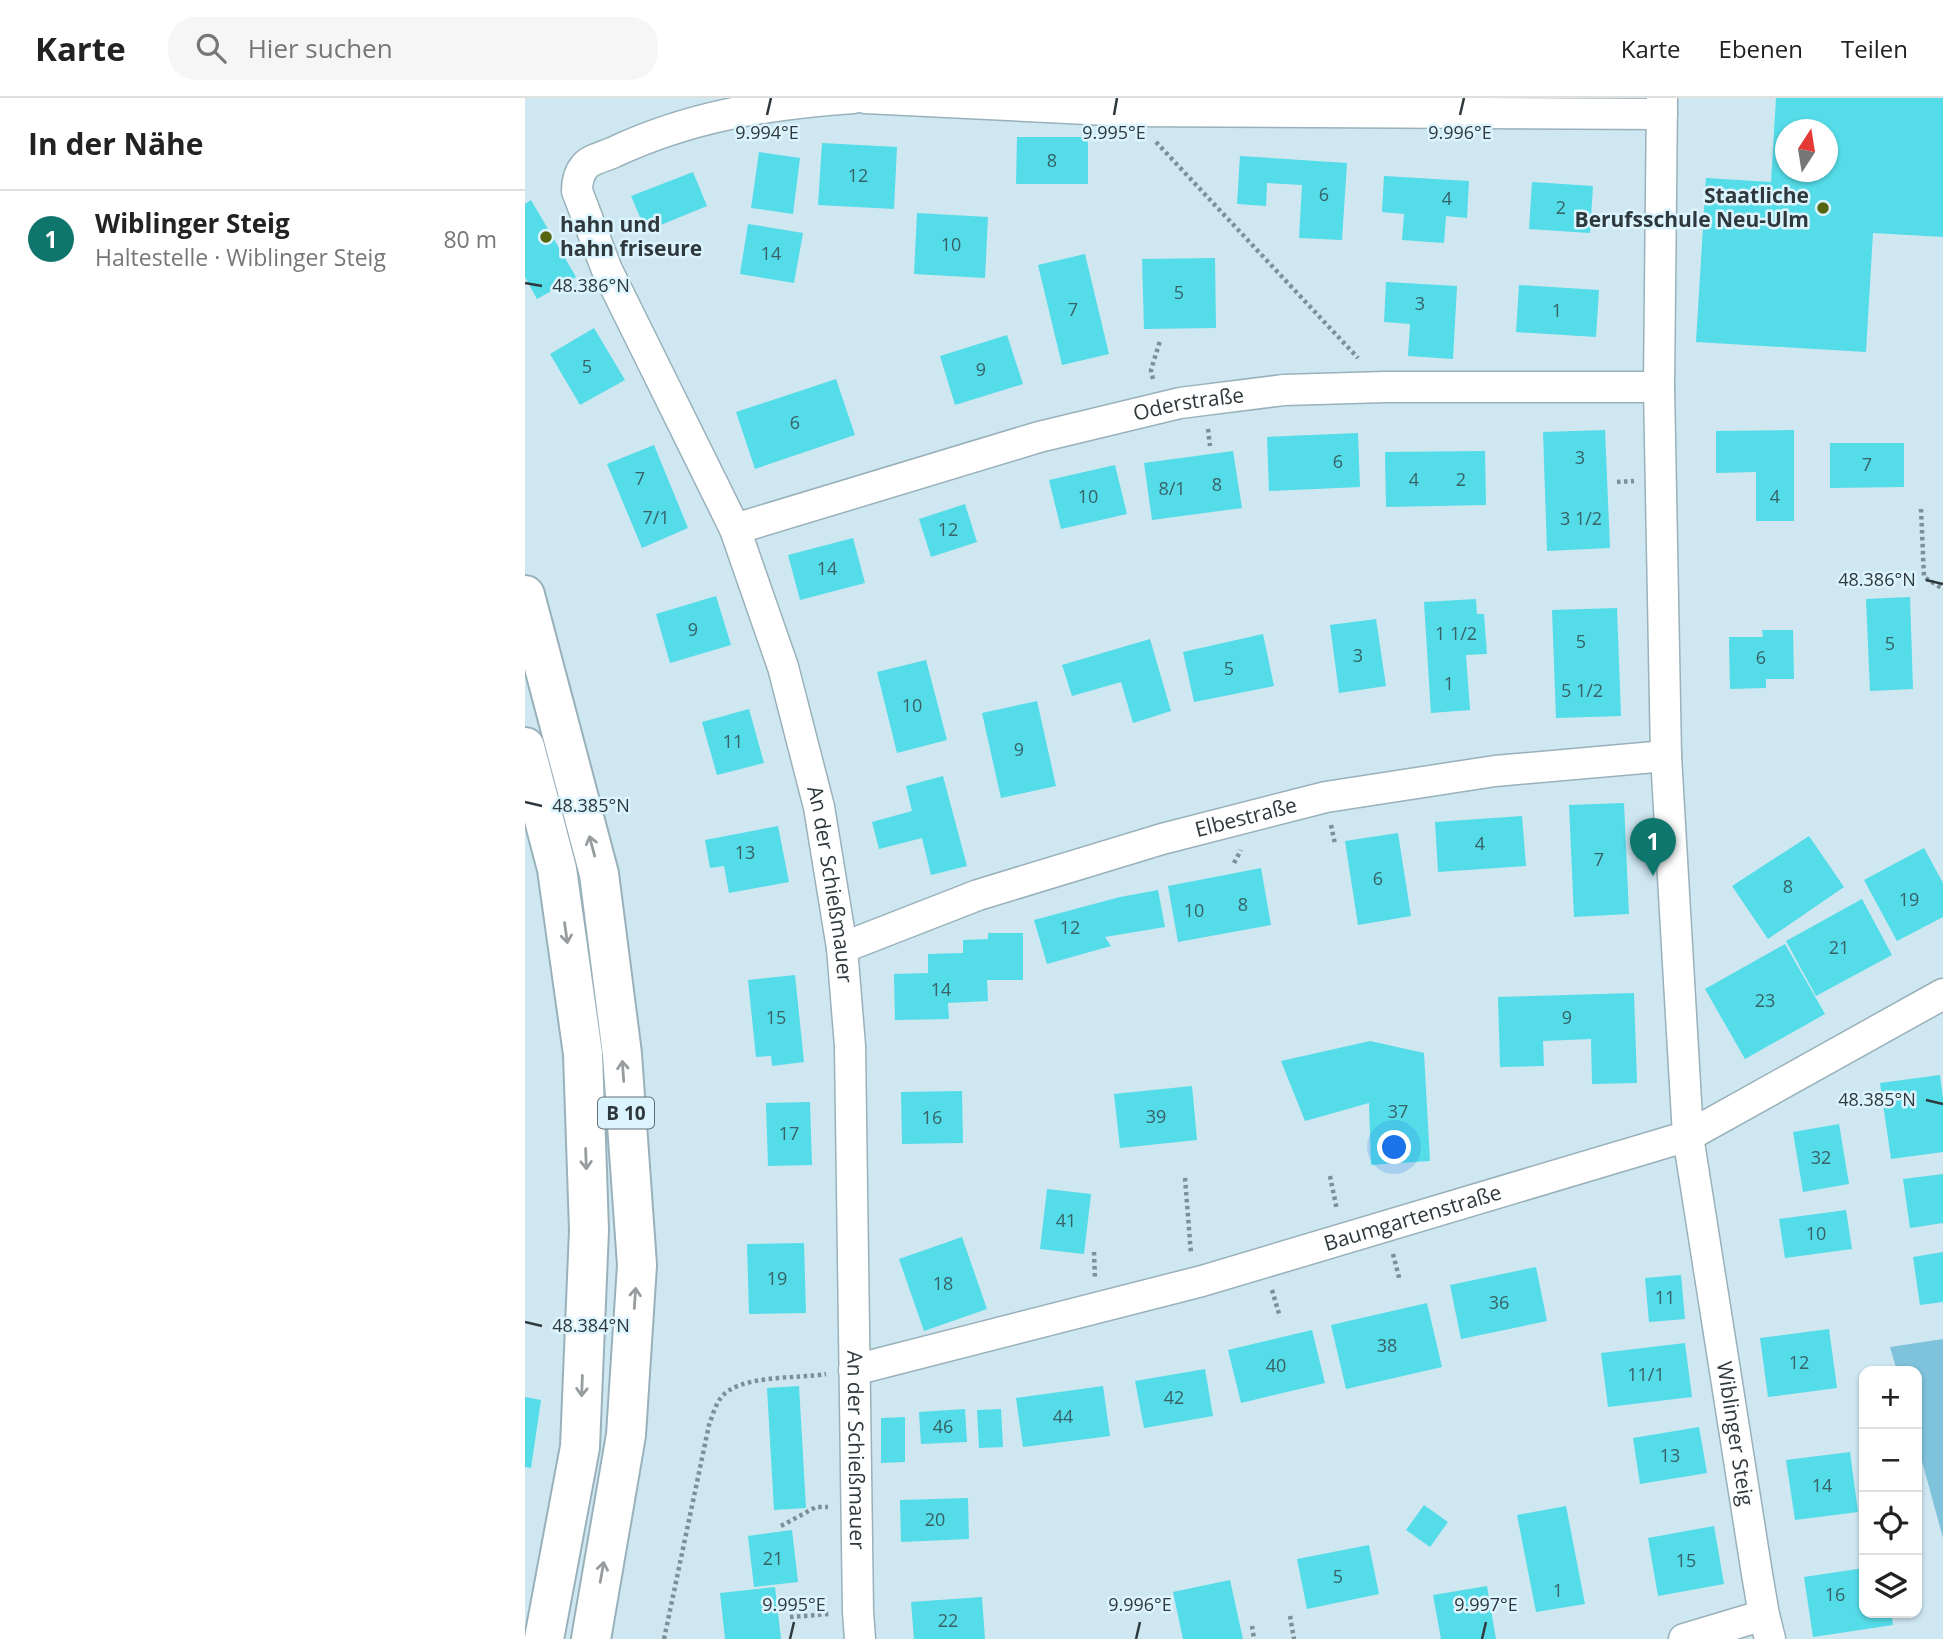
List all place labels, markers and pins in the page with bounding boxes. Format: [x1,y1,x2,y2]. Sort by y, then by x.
place label: Staatliche Berufsschule Neu-Ulm [1575,181,1809,233]
marker: Staatliche Berufsschule Neu-Ulm [1815,200,1831,216]
place label: hahn und hahn friseure [560,210,702,262]
marker: hahn und hahn friseure [538,229,554,245]
pin: 1 [1630,818,1676,876]

